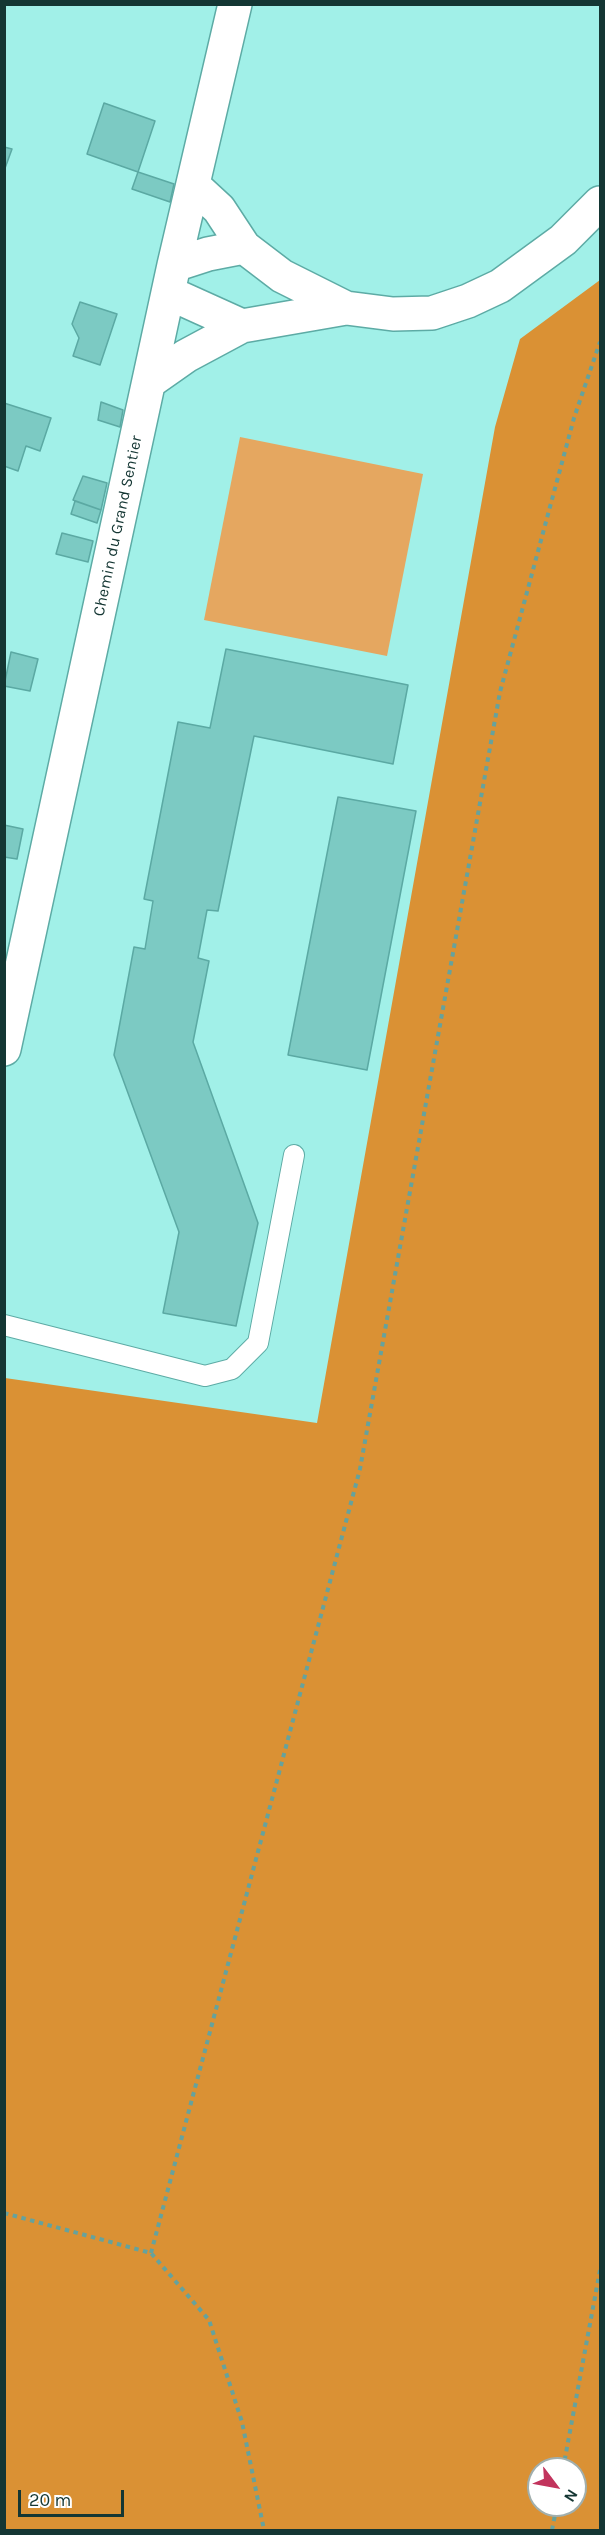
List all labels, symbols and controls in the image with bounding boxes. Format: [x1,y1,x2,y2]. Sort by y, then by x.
street label: Chemin du Grand Sentier [89,434,147,618]
north arrow [527,2457,587,2517]
scale bar [21,2478,128,2516]
text: N [560,2486,582,2506]
text: 20 m [29,2489,71,2511]

